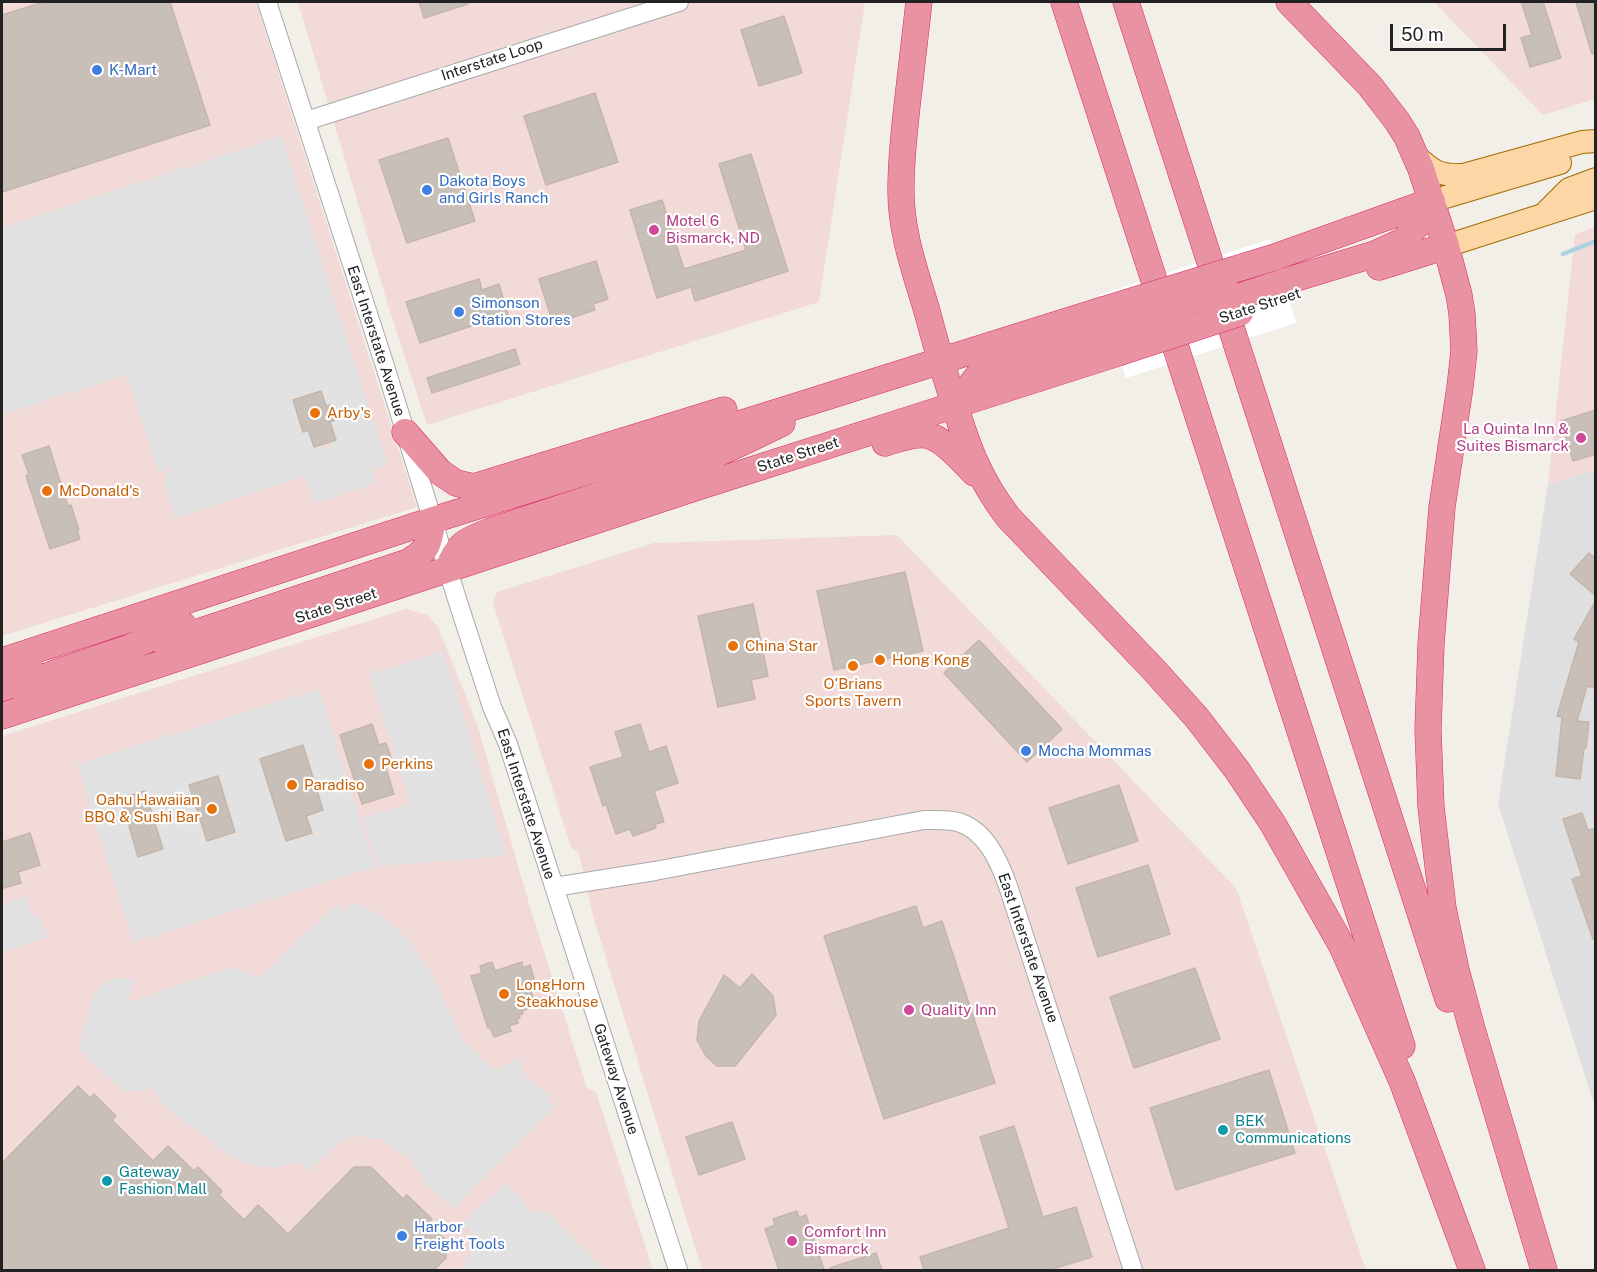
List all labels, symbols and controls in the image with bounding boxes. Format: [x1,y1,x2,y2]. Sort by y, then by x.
scale bar [1393,12,1508,50]
text: 50 m [1401,24,1444,45]
street label: Interstate Loop [439,35,545,85]
place label: K-Mart [109,61,157,79]
marker: K-Mart [90,63,104,77]
place label: Dakota Boys and Girls Ranch [439,172,548,207]
marker: Dakota Boys and Girls Ranch [420,183,434,197]
place label: Motel 6 Bismarck, ND [666,212,760,247]
marker: Motel 6 Bismarck, ND [647,223,661,237]
street label: East Interstate Avenue [343,263,409,419]
street label: State Street [1217,284,1303,328]
place label: Simonson Station Stores [471,294,570,329]
marker: Simonson Station Stores [452,305,466,319]
place label: Arby's [327,404,371,422]
marker: Arby's [308,406,322,420]
place label: La Quinta Inn & Suites Bismarck [1456,420,1569,455]
marker: La Quinta Inn & Suites Bismarck [1574,431,1588,445]
street label: State Street [755,433,841,477]
place label: McDonald's [59,482,139,500]
marker: McDonald's [40,484,54,498]
street label: State Street [293,584,379,628]
place label: China Star [745,637,818,655]
marker: China Star [726,639,740,653]
place label: Hong Kong [892,651,970,669]
marker: Hong Kong [873,653,887,667]
marker: O'Brians Sports Tavern [846,659,860,673]
place label: O'Brians Sports Tavern [805,675,901,710]
street label: East Interstate Avenue [493,726,559,882]
place label: Mocha Mommas [1038,742,1152,760]
marker: Mocha Mommas [1019,744,1033,758]
place label: Perkins [381,755,433,773]
marker: Perkins [362,757,376,771]
place label: Paradiso [304,776,364,794]
marker: Paradiso [285,778,299,792]
place label: Oahu Hawaiian BBQ & Sushi Bar [84,791,200,826]
marker: Oahu Hawaiian BBQ & Sushi Bar [205,802,219,816]
street label: East Interstate Avenue [994,871,1062,1025]
place label: LongHorn Steakhouse [516,976,598,1011]
marker: LongHorn Steakhouse [497,987,511,1001]
place label: Quality Inn [921,1001,996,1019]
marker: Quality Inn [902,1003,916,1017]
street label: Gateway Avenue [590,1021,642,1137]
place label: BEK Communications [1235,1112,1351,1147]
marker: BEK Communications [1216,1123,1230,1137]
place label: Gateway Fashion Mall [119,1163,207,1198]
marker: Gateway Fashion Mall [100,1174,114,1188]
place label: Harbor Freight Tools [414,1218,505,1253]
place label: Comfort Inn Bismarck [804,1223,887,1258]
marker: Harbor Freight Tools [395,1229,409,1243]
marker: Comfort Inn Bismarck [785,1234,799,1248]

